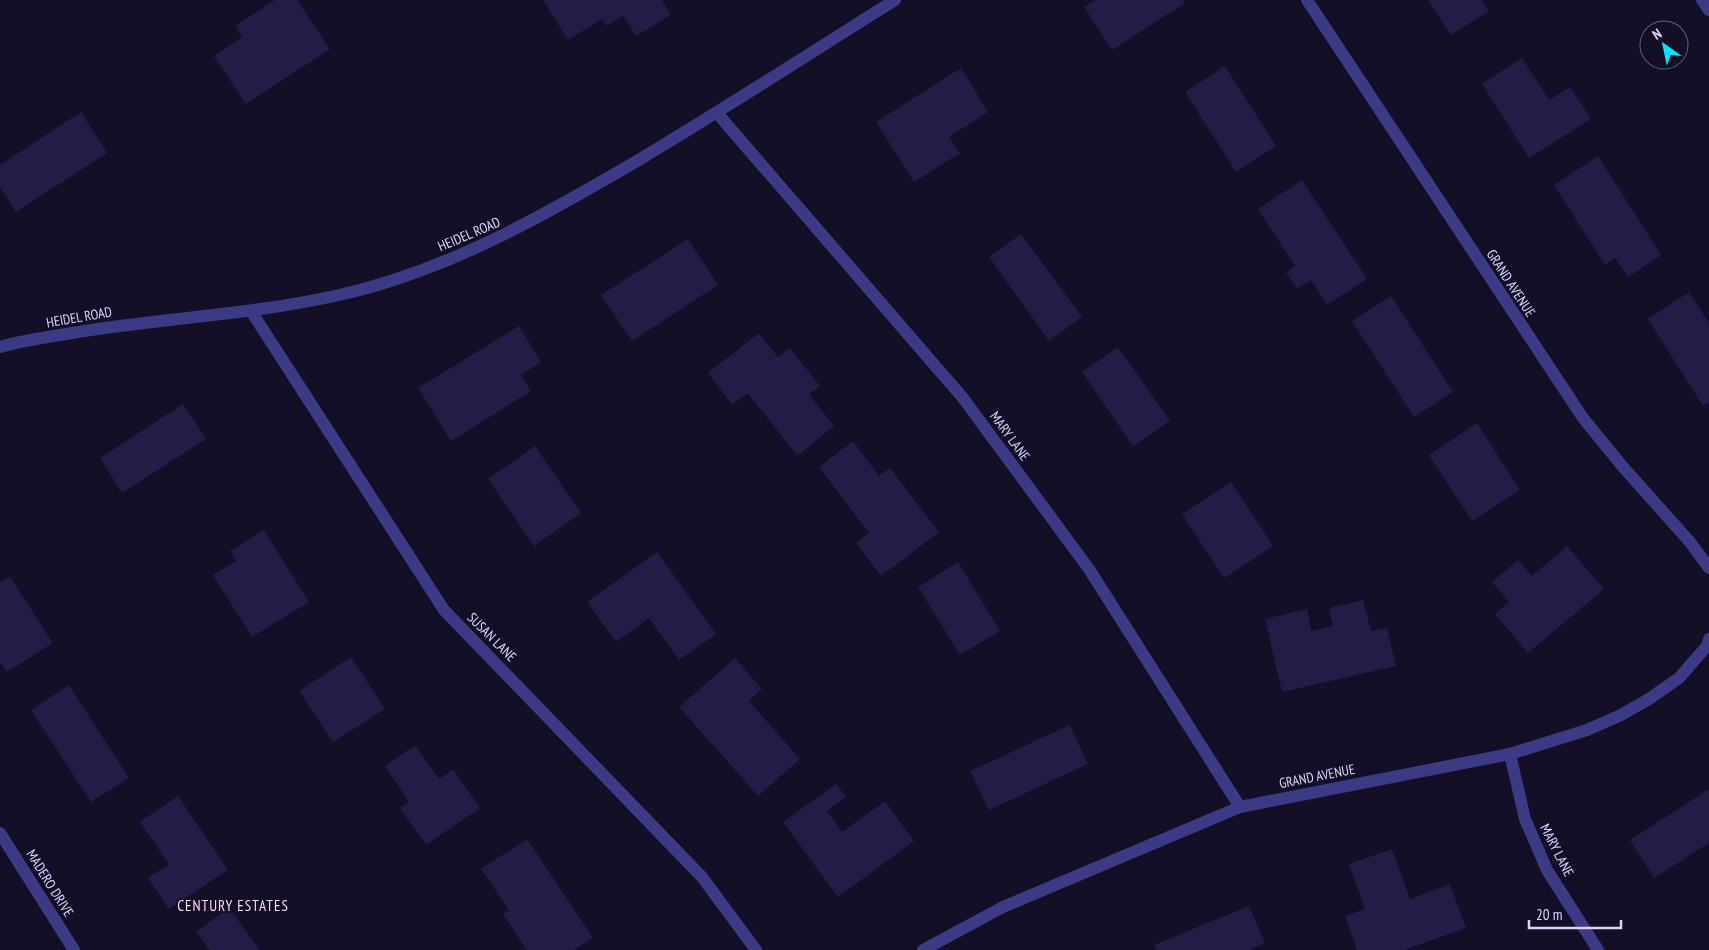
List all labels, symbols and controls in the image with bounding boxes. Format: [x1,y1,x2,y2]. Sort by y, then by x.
north arrow [1639,20,1689,70]
text: N [1649,24,1665,44]
street label: HEIDEL ROAD [435,213,503,255]
street label: GRAND AVENUE [1483,246,1539,320]
street label: HEIDEL ROAD [45,302,113,332]
street label: MARY LANE [986,408,1034,464]
street label: SUSAN LANE [464,609,520,665]
street label: GRAND AVENUE [1278,760,1356,792]
street label: MARY LANE [1536,821,1578,879]
street label: MADERO DRIVE [22,846,78,920]
district label: CENTURY ESTATES [177,896,289,915]
scale bar [1529,898,1622,930]
text: 20 m [1536,905,1562,924]

